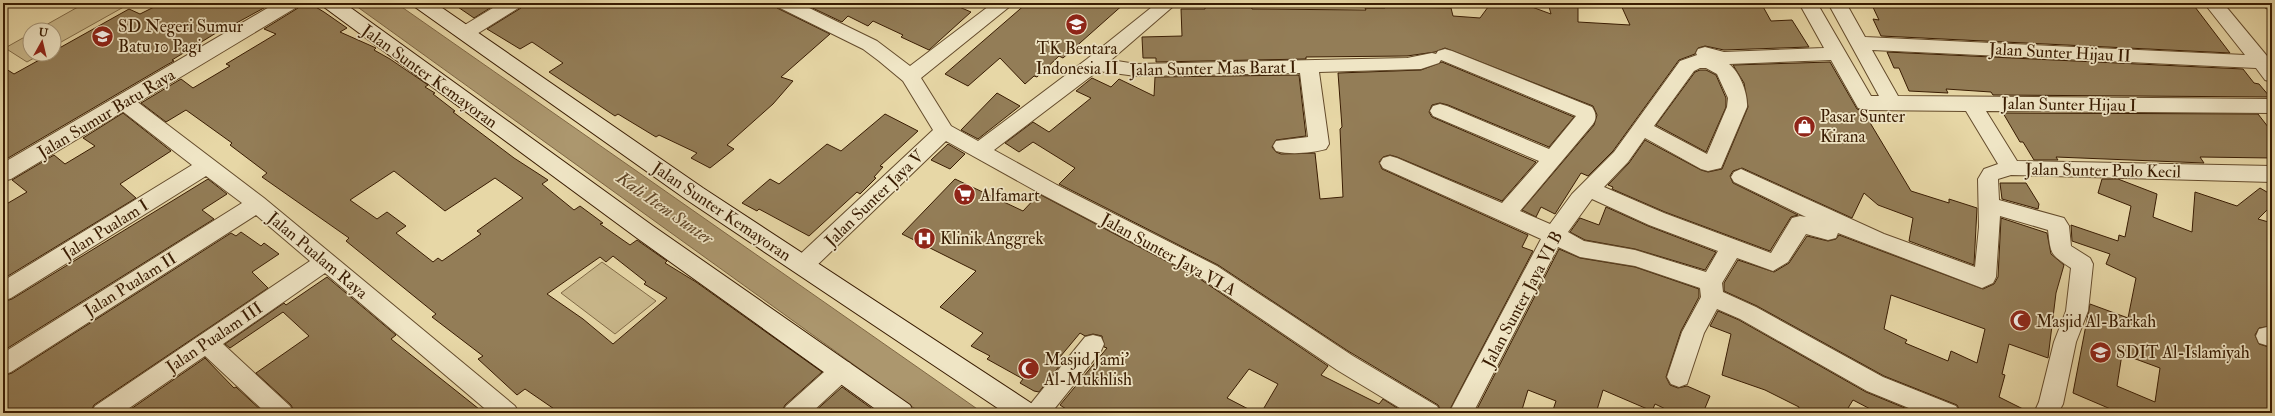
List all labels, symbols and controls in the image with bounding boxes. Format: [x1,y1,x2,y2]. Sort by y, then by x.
school or university icon: TK Bentara Indonesia II [1064,11,1090,37]
place label: SD Negeri Sumur Batu 10 Pagi [118,16,244,57]
street label: Jalan Sunter Kemayoran [356,19,502,134]
north arrow [22,22,62,62]
school or university icon: SD Negeri Sumur Batu 10 Pagi [89,23,115,49]
text: U [38,26,50,40]
place label: TK Bentara Indonesia II [1036,38,1118,79]
street label: Jalan Sunter Hijau II [1987,38,2132,68]
street label: Jalan Sunter Mas Barat I [1128,57,1297,81]
street label: Jalan Sumur Batu Raya [33,64,180,164]
street label: Jalan Sunter Hijau I [2000,93,2137,117]
place label: Pasar Sunter Kirana [1820,106,1906,147]
shop icon: Pasar Sunter Kirana [1791,113,1817,139]
street label: Jalan Sunter Jaya V [820,145,930,252]
street label: Jalan Sunter Kemayoran [647,157,795,267]
street label: Jalan Sunter Pulo Kecil [2024,159,2182,183]
water label: Kali Item Sunter [611,166,718,251]
supermarket icon: Alfamart [951,182,977,208]
place label: Alfamart [979,185,1040,206]
street label: Jalan Pualam I [57,195,153,266]
street label: Jalan Pualam Raya [262,207,373,305]
street label: Jalan Sunter Jaya VI A [1096,208,1240,301]
hospital icon: Klinik Anggrek [911,225,937,251]
street label: Jalan Sunter Jaya VI B [1477,227,1568,372]
place label: Klinik Anggrek [940,228,1044,249]
street label: Jalan Pualam II [79,248,181,322]
street label: Jalan Pualam III [161,297,267,379]
mosque icon: Masjid Al-Barkah [2007,308,2033,334]
place label: Masjid Al-Barkah [2036,311,2156,332]
school or university icon: SDIT Al-Islamiyah [2088,339,2114,365]
place label: SDIT Al-Islamiyah [2116,342,2250,364]
place label: Masjid Jami' Al-Mukhlish [1043,349,1132,390]
mosque icon: Masjid Jami' Al-Mukhlish [1016,356,1042,382]

